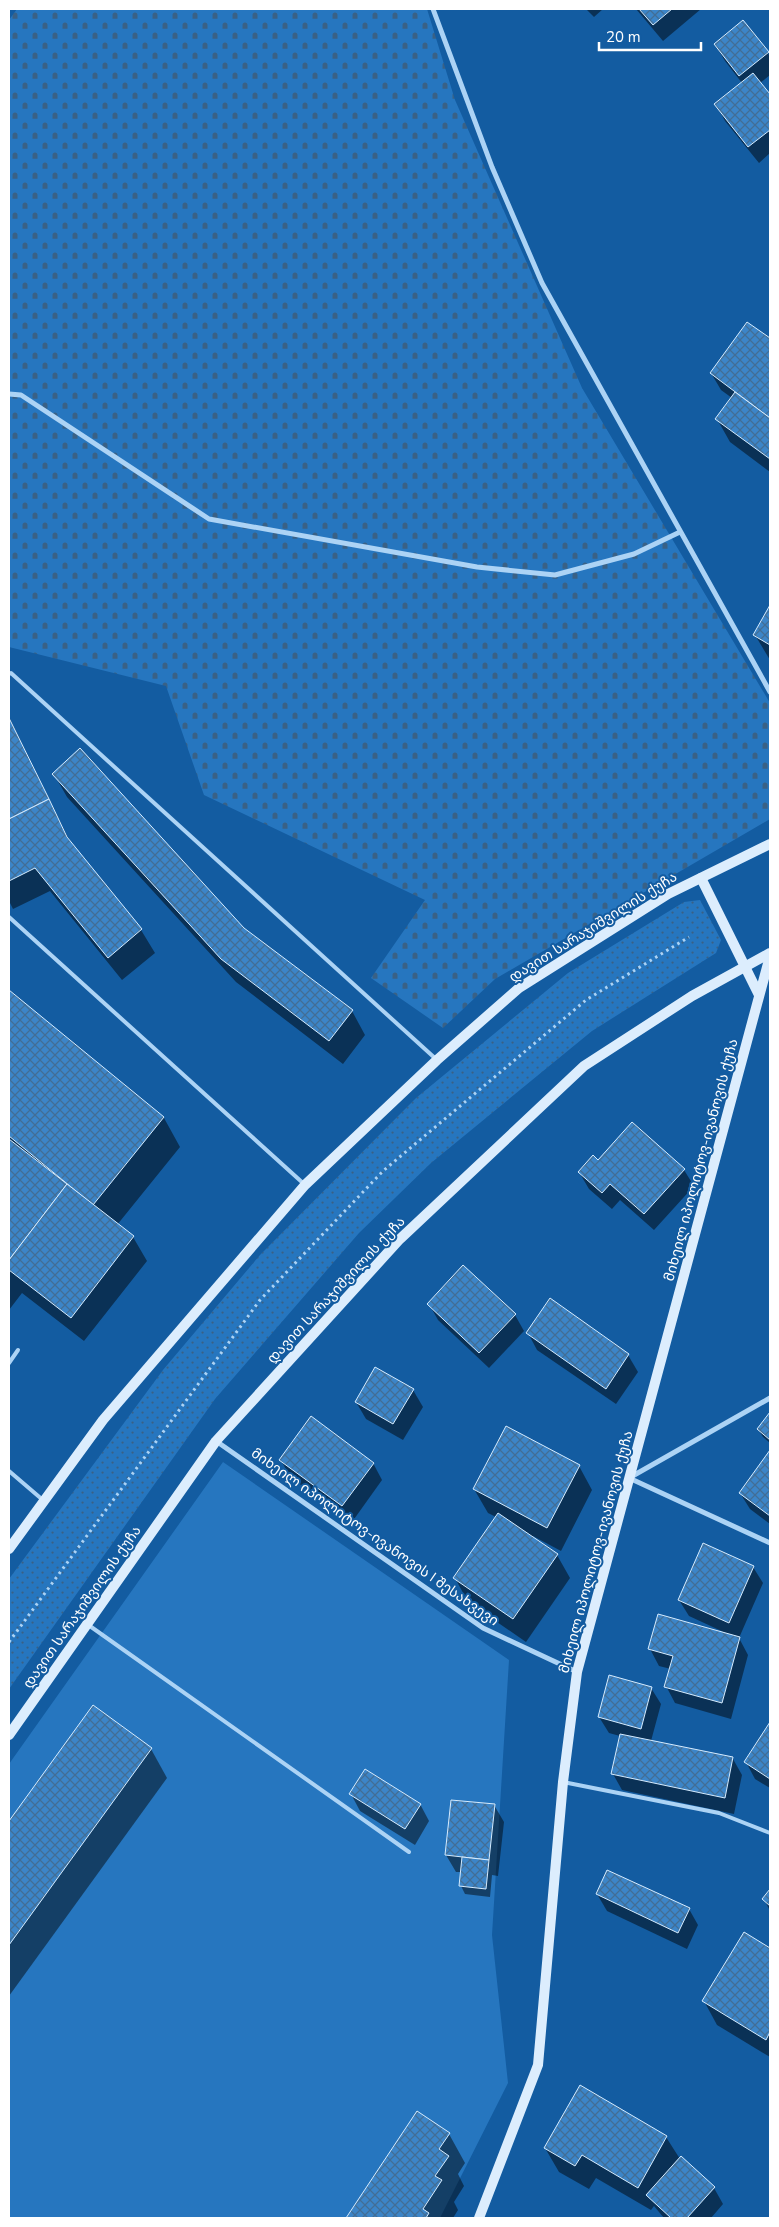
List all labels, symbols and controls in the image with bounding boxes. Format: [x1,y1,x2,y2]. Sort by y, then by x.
scale bar [599,20,702,52]
text: 20 m [606,27,641,47]
street label: დავით სარაჯიშვილის ქუჩა [505,867,681,987]
street label: მიხეილ იპოლიტოვ-ივანოვის ქუჩა [659,1037,743,1283]
street label: დავით სარაჯიშვილის ქუჩა [263,1212,409,1368]
street label: მიხეილ იპოლიტოვ-ივანოვის ქუჩა [554,1429,638,1675]
street label: მიხეილ იპოლიტოვ-ივანოვის I შესახვევი [247,1444,503,1630]
street label: დავით სარაჯიშვილის ქუჩა [18,1522,146,1692]

